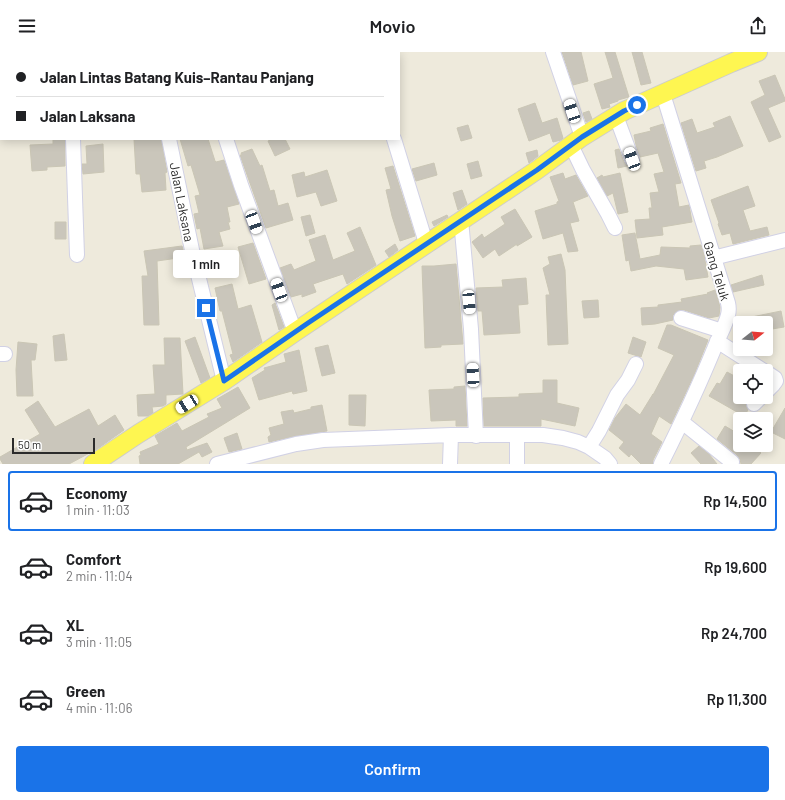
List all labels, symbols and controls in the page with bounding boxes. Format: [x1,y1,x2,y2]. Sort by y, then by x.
icon: menu [16,15,38,37]
text: Movio [369,15,416,37]
icon: share [747,15,769,37]
text: Jalan Lintas Batang Kuis–Rantau Panjang [40,68,314,86]
route start [628,96,646,114]
car [562,98,582,124]
text: Jalan Laksana [40,107,135,125]
car [622,146,642,172]
street label: Jalan Laksana [166,161,198,243]
car [244,209,264,235]
street label: Gang Teluk [700,240,734,303]
callout: 1 min [173,250,239,278]
text: 1 min [192,256,220,272]
car [269,277,289,303]
car [462,290,476,314]
route end [197,299,215,317]
north arrow [733,316,773,356]
map controls [733,316,773,452]
car [466,363,480,387]
button: locate [733,364,773,404]
car [174,393,200,415]
button: layers [733,412,773,452]
scale bar [12,436,95,455]
text: 50 m [18,438,41,451]
icon: car [18,483,54,519]
text: Economy [66,484,127,502]
text: Rp 14,500 [703,492,767,510]
text: 1 min · 11:03 [66,502,130,518]
icon: car [18,549,54,585]
text: Comfort [66,550,121,568]
text: Rp 19,600 [704,558,767,576]
text: 2 min · 11:04 [66,568,133,584]
icon: car [18,615,54,651]
text: XL [66,616,84,634]
text: Rp 24,700 [701,624,767,642]
text: 3 min · 11:05 [66,634,132,650]
icon: car [18,681,54,717]
text: Green [66,682,105,700]
text: Rp 11,300 [707,690,767,708]
text: 4 min · 11:06 [66,700,132,716]
button: Confirm [16,746,769,792]

